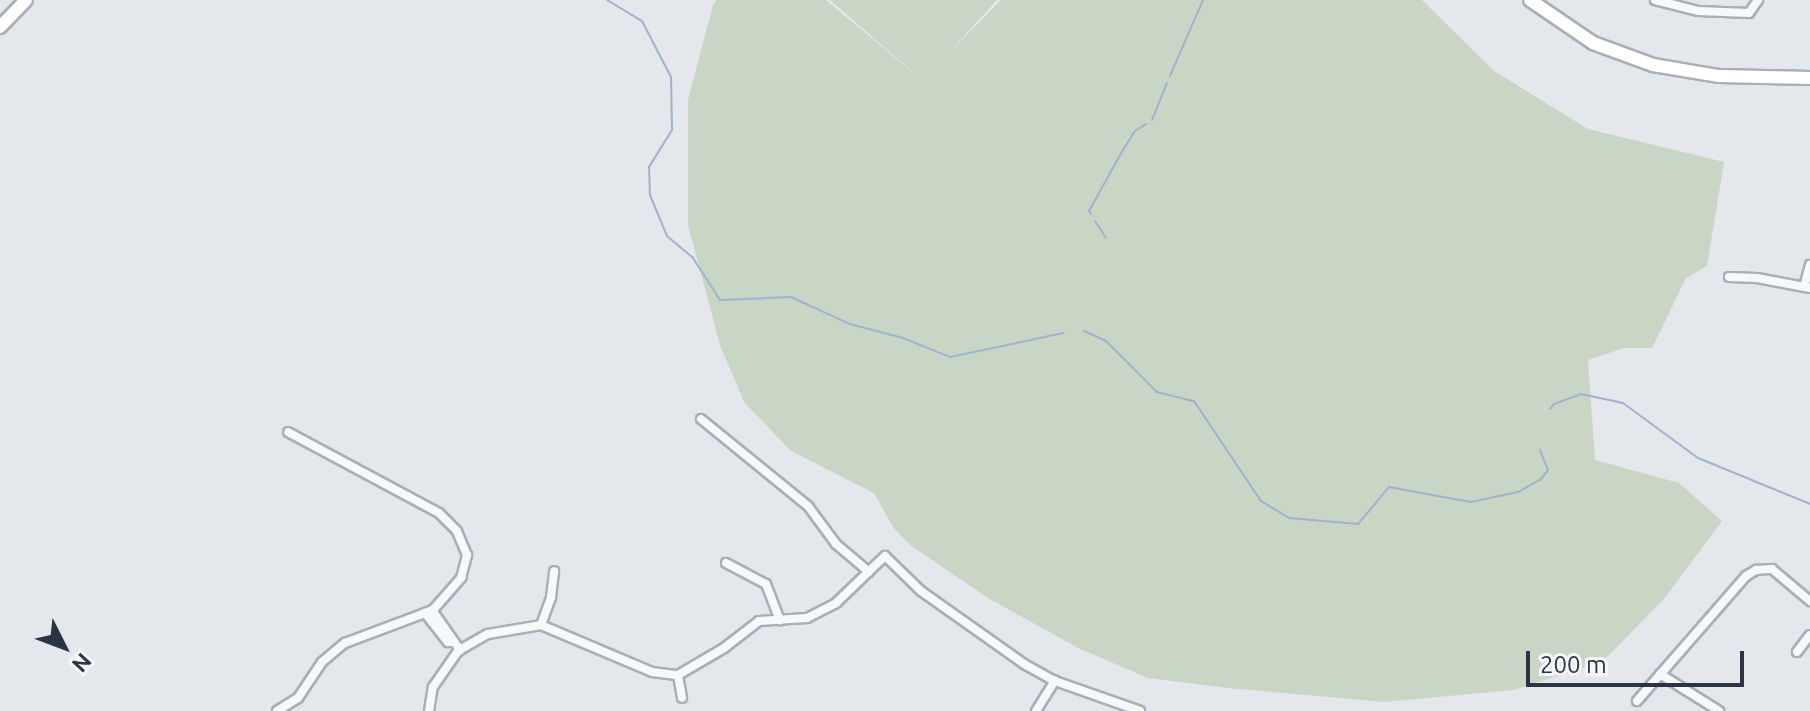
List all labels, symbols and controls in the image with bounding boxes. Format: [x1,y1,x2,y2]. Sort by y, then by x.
north arrow [24,607,104,687]
scale bar [1530,635,1748,685]
text: N [67,649,97,678]
text: 200 m [1540,651,1607,678]

